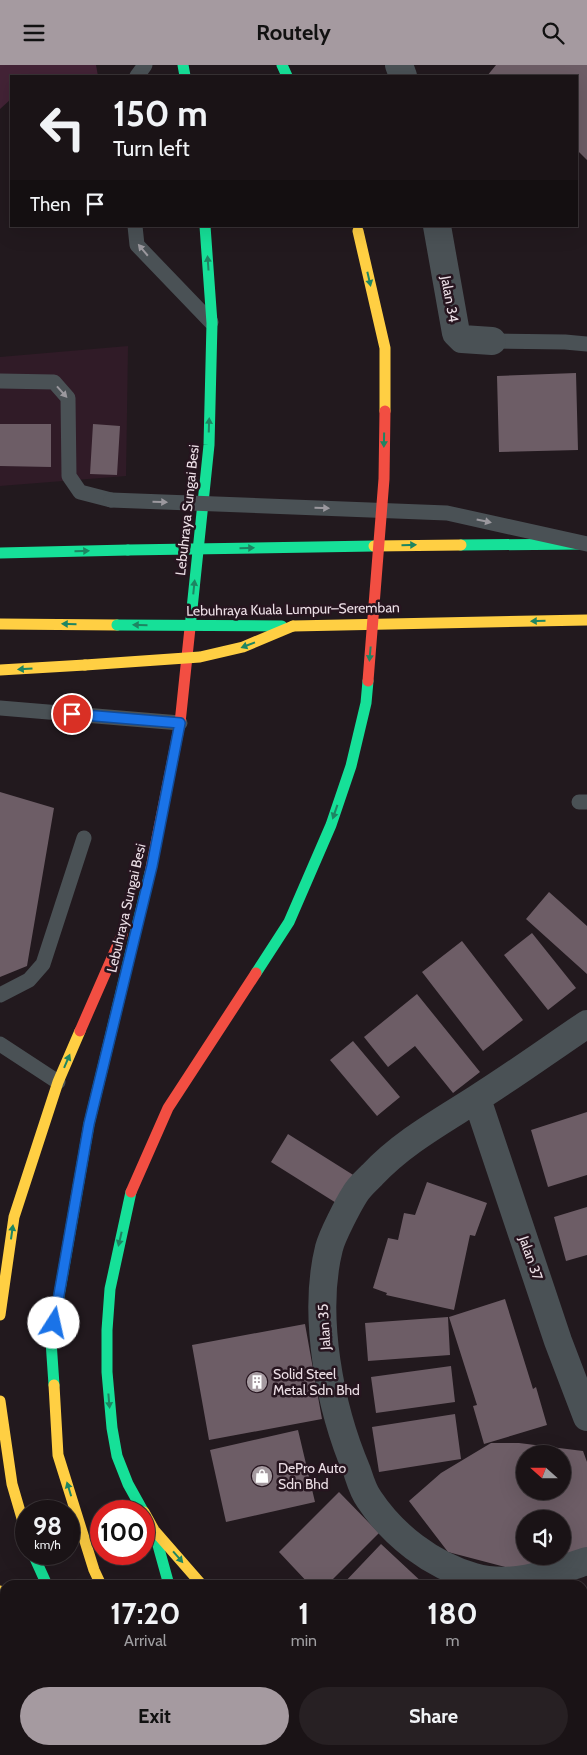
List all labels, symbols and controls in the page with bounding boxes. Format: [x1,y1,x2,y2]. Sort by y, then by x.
icon: menu [20,19,48,47]
text: Routely [256,19,331,46]
icon: search [539,19,567,47]
text: 150 m [113,92,208,135]
icon: left [30,95,95,160]
text: Turn left [113,135,190,162]
icon: arrive [81,190,109,218]
text: Then [30,193,71,216]
one-way arrow [137,243,148,256]
one-way arrow [203,255,211,271]
one-way arrow [365,271,373,286]
street label: Jalan 34 [437,273,463,324]
one-way arrow [56,385,68,397]
one-way arrow [205,417,213,433]
one-way arrow [380,432,388,448]
street label: Lebuhraya Sungai Besi [171,444,203,576]
one-way arrow [152,498,168,506]
one-way arrow [314,504,330,512]
one-way arrow [476,517,491,525]
one-way arrow [402,541,418,549]
one-way arrow [239,544,255,552]
one-way arrow [74,547,90,555]
one-way arrow [190,579,198,595]
street label: Lebuhraya Kuala Lumpur–Seremban [186,598,400,620]
one-way arrow [530,617,546,625]
one-way arrow [60,620,76,628]
one-way arrow [131,621,147,629]
one-way arrow [241,642,256,649]
one-way arrow [366,646,374,662]
one-way arrow [17,665,33,673]
pin [51,693,93,735]
icon: arrive [58,700,86,728]
one-way arrow [331,805,339,820]
street label: Lebuhraya Sungai Besi [102,842,150,974]
one-way arrow [64,1054,72,1068]
one-way arrow [8,1224,16,1240]
one-way arrow [116,1232,124,1247]
street label: Jalan 37 [515,1232,547,1283]
position arrow [27,1296,79,1348]
street label: Jalan 35 [313,1303,335,1352]
place label: Solid Steel Metal Sdn Bhd [273,1365,360,1399]
building icon: Solid Steel Metal Sdn Bhd [245,1370,269,1394]
one-way arrow [106,1393,114,1409]
north arrow [516,1445,571,1500]
map controls [516,1445,571,1565]
place label: DePro Auto Sdn Bhd [278,1459,346,1493]
shop icon: DePro Auto Sdn Bhd [250,1464,274,1488]
one-way arrow [64,1482,72,1497]
speed limit sign: 100 [90,1500,155,1565]
button: sound [516,1510,571,1565]
text: 98 [33,1511,62,1541]
text: km/h [34,1537,61,1552]
one-way arrow [172,1551,184,1563]
text: 17:20 [110,1595,180,1632]
text: 1 [298,1595,309,1632]
text: 180 [427,1595,478,1632]
text: Arrival [124,1631,167,1650]
text: min [291,1631,317,1650]
text: m [445,1631,460,1650]
button: Exit [20,1687,289,1745]
button: Share [299,1687,568,1745]

